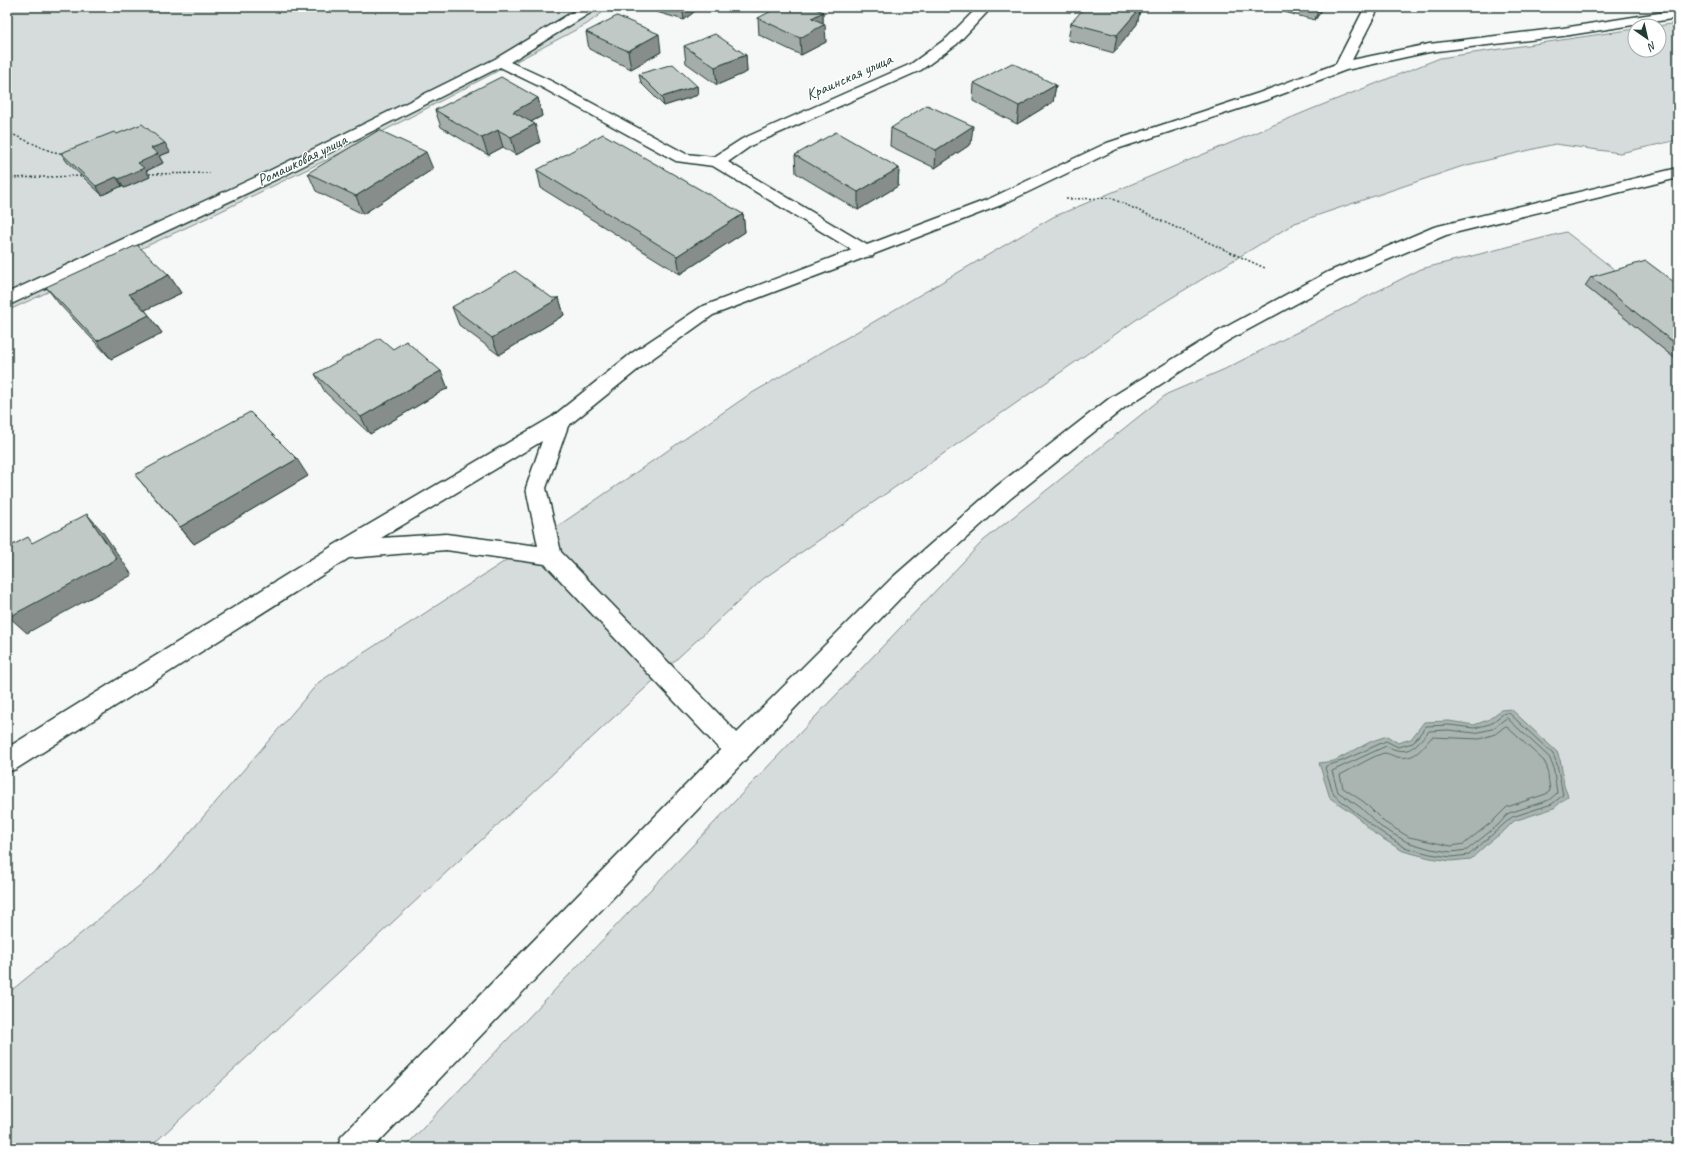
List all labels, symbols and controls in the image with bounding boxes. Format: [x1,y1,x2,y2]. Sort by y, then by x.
north arrow [1627,18,1667,58]
text: N [1644,39,1659,55]
street label: Краинская улица [803,49,896,105]
street label: Ромашковая улица [254,129,351,190]

